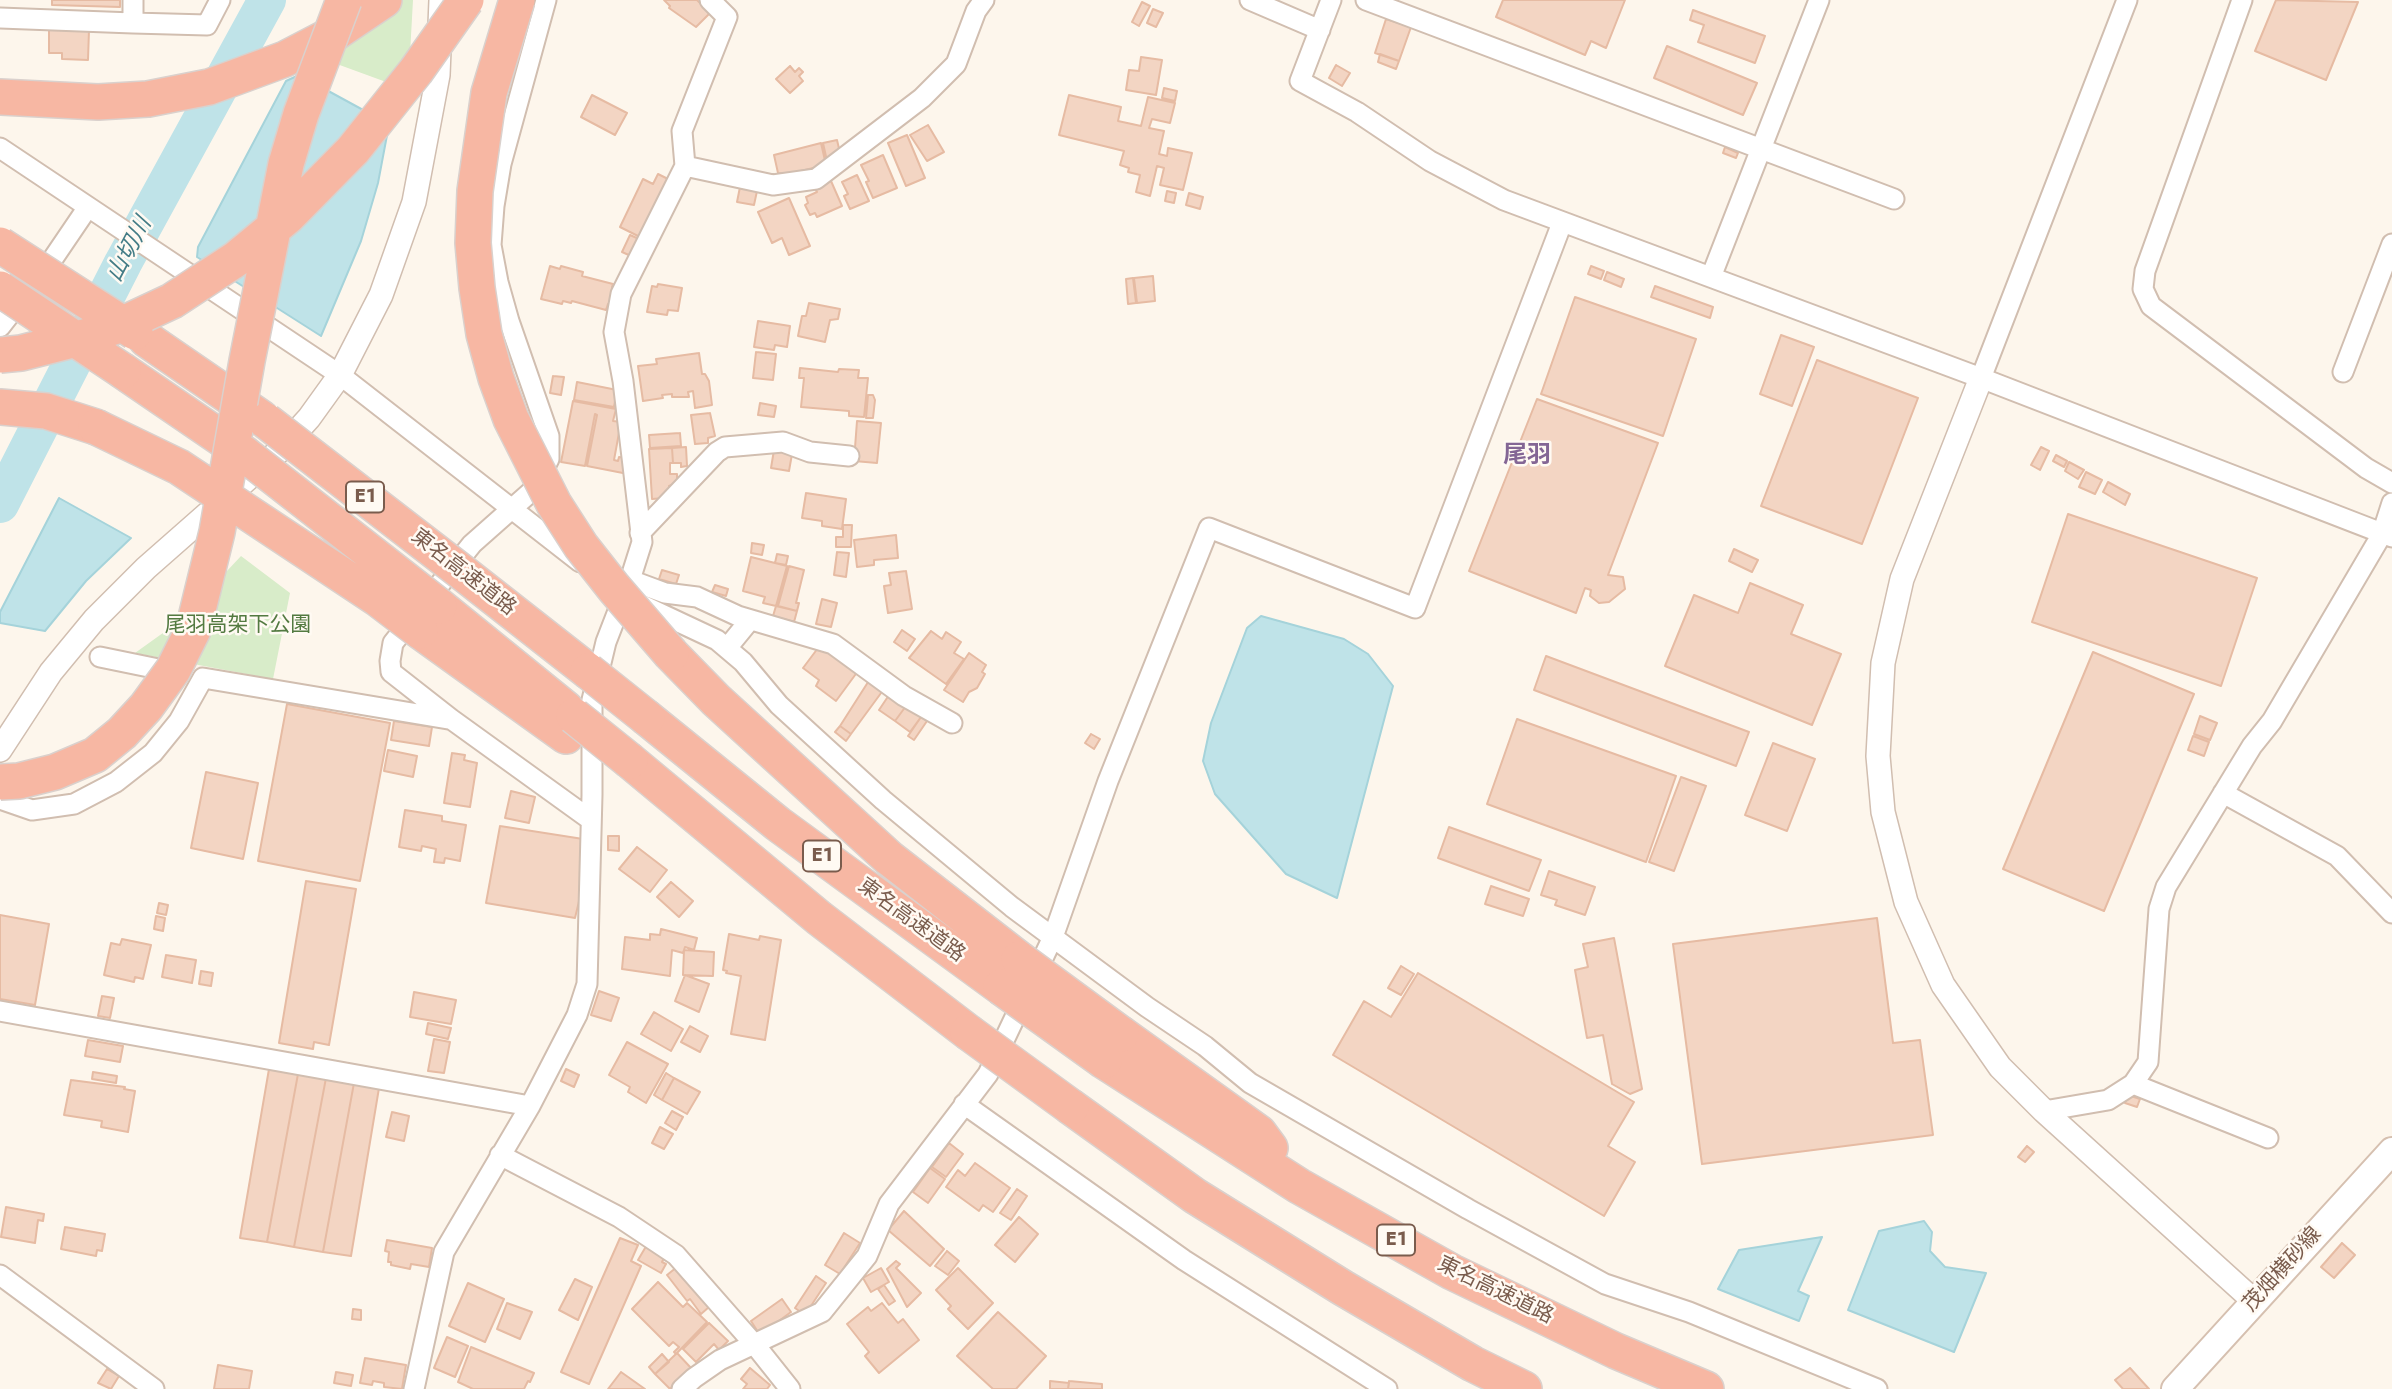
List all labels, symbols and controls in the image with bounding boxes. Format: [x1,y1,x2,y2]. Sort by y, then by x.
water label: 山切川 [102,213,158,287]
district label: 尾羽 [1503,442,1551,470]
road number: E1 [346,482,384,512]
street label: 東名高速道路 [406,524,520,622]
park label: 尾羽高架下公園 [165,613,311,639]
road number: E1 [803,841,841,872]
street label: 東名高速道路 [853,874,969,968]
street label: 茂畑横砂線 [2239,1223,2327,1317]
road number: E1 [1377,1224,1415,1256]
street label: 東名高速道路 [1433,1252,1557,1330]

